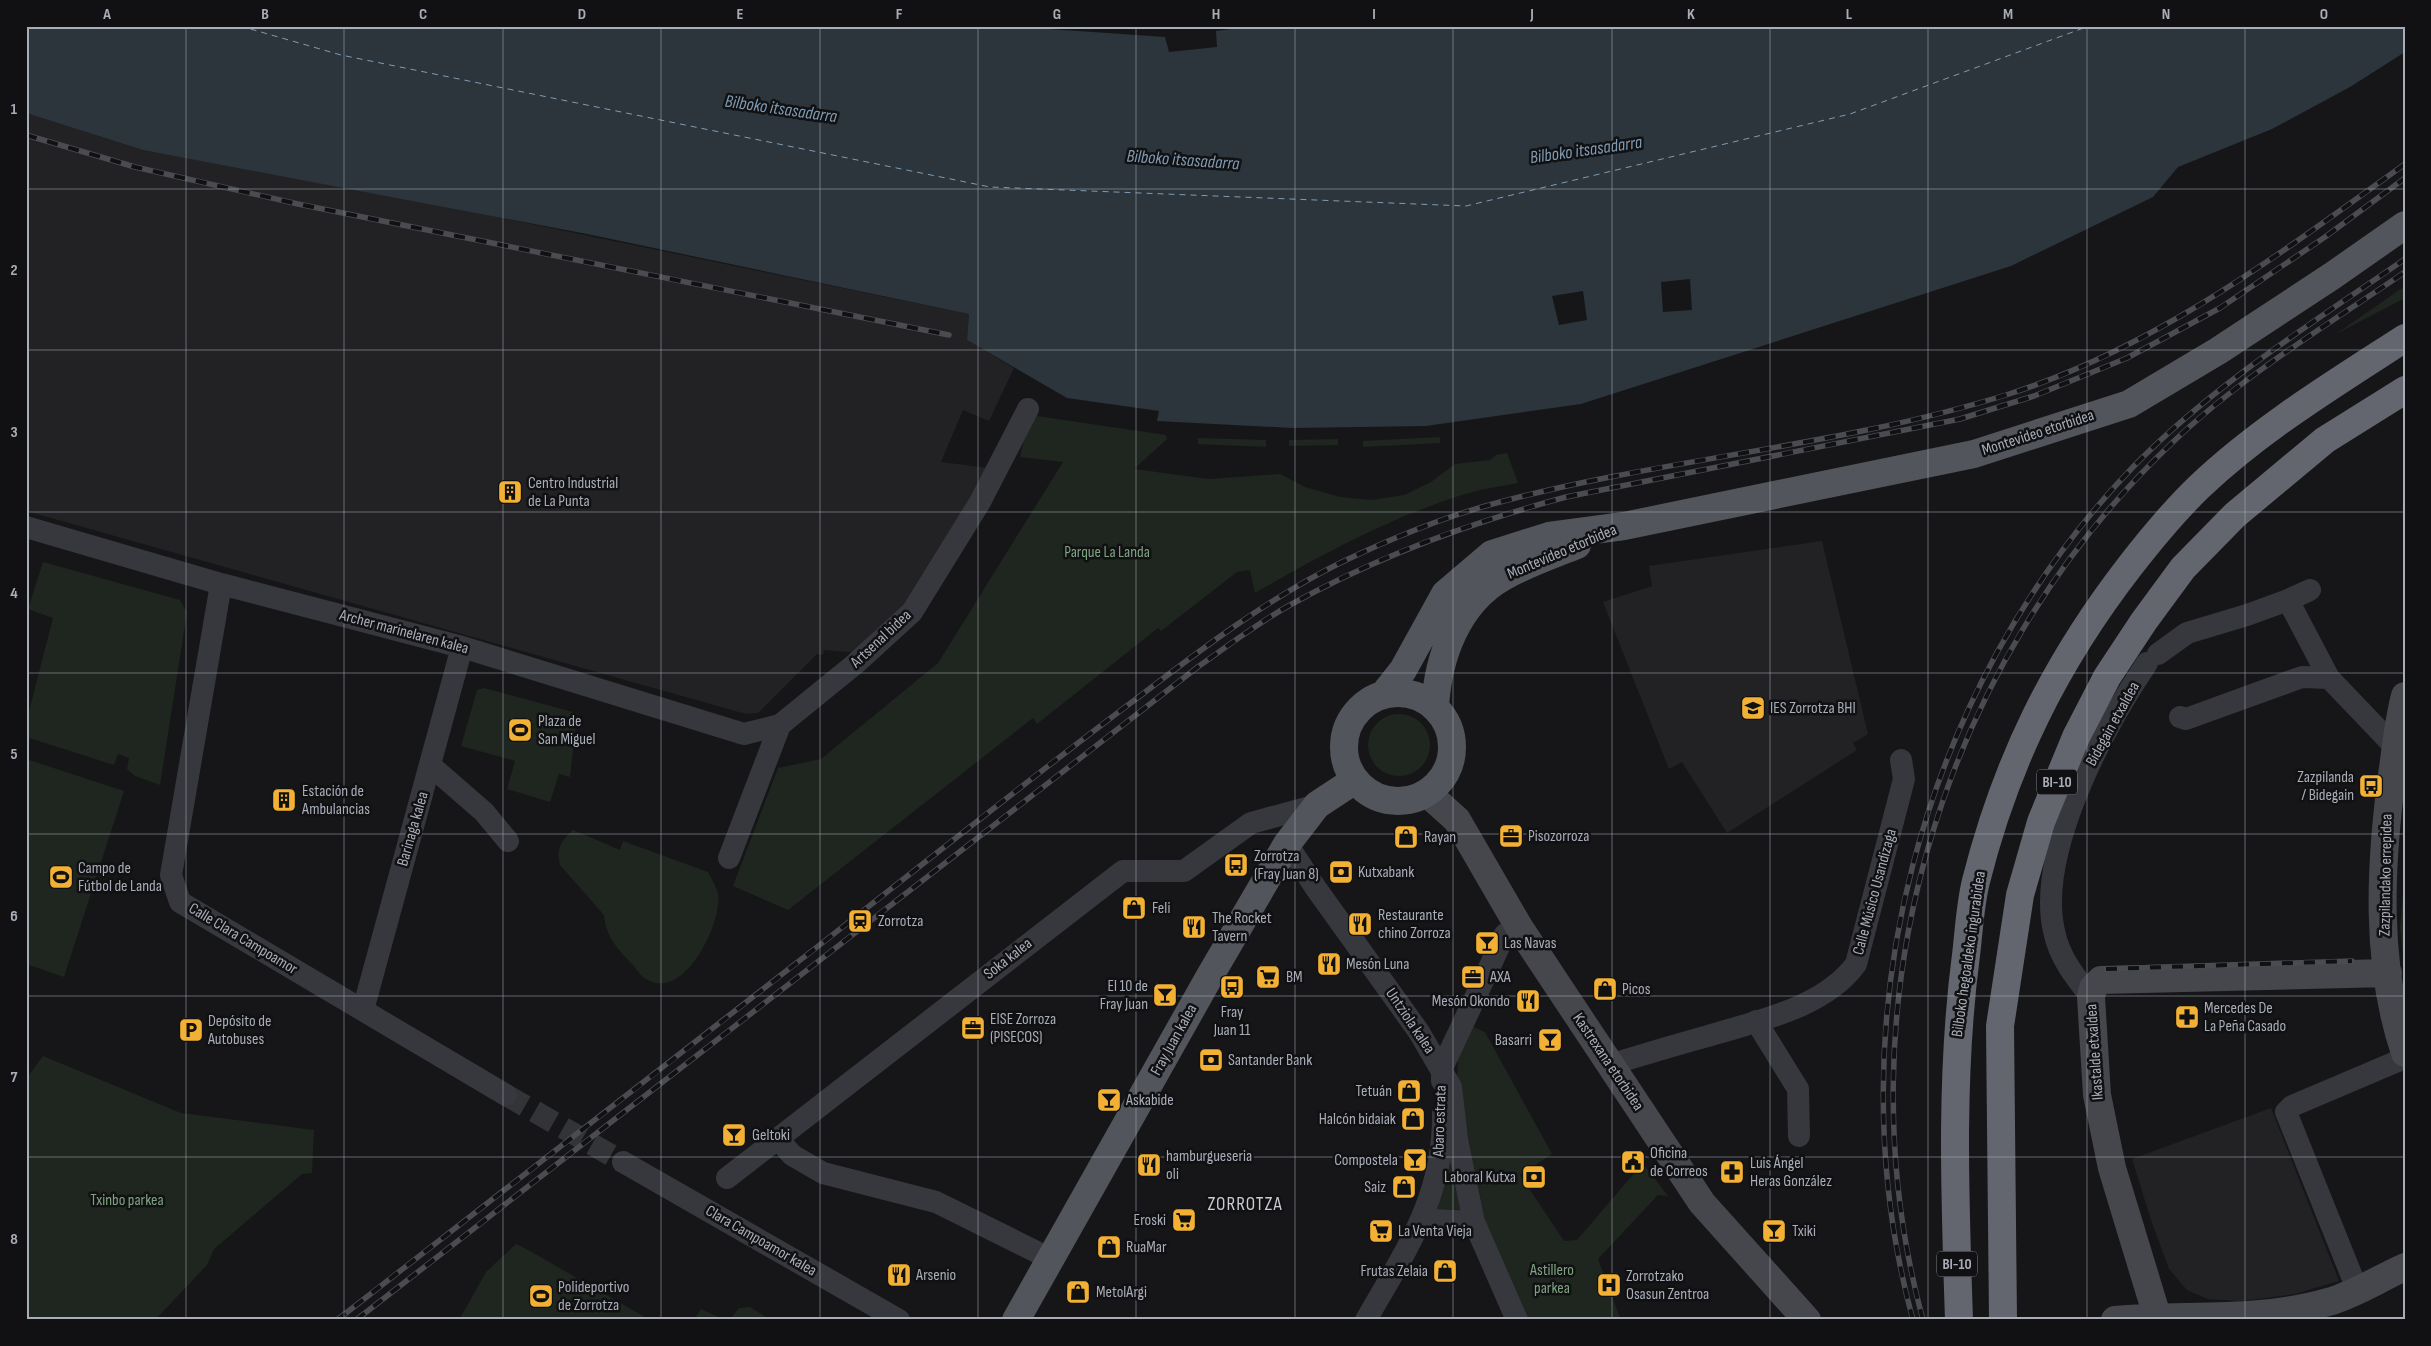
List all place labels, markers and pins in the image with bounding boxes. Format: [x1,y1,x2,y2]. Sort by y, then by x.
place label: Centro Industrial de La Punta [528,474,618,511]
building icon: Centro Industrial de La Punta [497,479,523,505]
school or university icon: IES Zorrotza BHI [1740,695,1766,721]
place label: IES Zorrotza BHI [1770,699,1856,718]
place label: Plaza de San Miguel [538,712,595,749]
sports icon: Plaza de San Miguel [507,717,533,743]
place label: Zazpilanda / Bidegain [2297,768,2354,805]
bus stop icon: Zazpilanda / Bidegain [2358,773,2384,799]
place label: Estación de Ambulancias [301,782,370,819]
building icon: Estación de Ambulancias [271,787,297,813]
office icon: Pisozorroza [1498,823,1524,849]
shop icon: Rayan [1393,824,1419,850]
place label: Pisozorroza [1528,827,1590,846]
place label: Rayan [1424,828,1456,847]
place label: Zorrotza (Fray Juan 8) [1254,847,1319,884]
bus stop icon: Zorrotza (Fray Juan 8) [1223,852,1249,878]
place label: Campo de Fútbol de Landa [78,859,162,896]
bank icon: Kutxabank [1328,859,1354,885]
place label: Kutxabank [1358,863,1414,882]
sports icon: Campo de Fútbol de Landa [48,864,74,890]
shop icon: Feli [1121,895,1147,921]
place label: Feli [1152,899,1171,918]
place label: Restaurante chino Zorroza [1378,906,1451,943]
station icon: Zorrotza [847,908,873,934]
place label: The Rocket Tavern [1212,909,1272,946]
restaurant icon: Restaurante chino Zorroza [1347,911,1373,937]
place label: Zorrotza [878,912,923,931]
restaurant icon: The Rocket Tavern [1181,914,1207,940]
bar icon: Las Navas [1474,930,1500,956]
place label: Las Navas [1504,934,1557,953]
restaurant icon: Mesón Luna [1316,951,1342,977]
place label: Mesón Luna [1346,955,1409,974]
supermarket icon: BM [1255,964,1281,990]
office icon: AXA [1460,964,1486,990]
place label: BM [1286,968,1303,987]
place label: AXA [1489,968,1511,987]
bus stop icon: Fray Juan 11 [1219,974,1245,1000]
shop icon: Picos [1592,976,1618,1002]
place label: El 10 de Fray Juan [1100,977,1148,1014]
place label: Picos [1622,980,1651,999]
bar icon: El 10 de Fray Juan [1152,982,1178,1008]
restaurant icon: Mesón Okondo [1515,988,1541,1014]
place label: Mesón Okondo [1432,992,1510,1011]
place label: Mercedes De La Peña Casado [2204,999,2286,1036]
place label: Fray Juan 11 [1213,1003,1251,1040]
pharmacy icon: Mercedes De La Peña Casado [2174,1004,2200,1030]
place label: EISE Zorroza (PISECOS) [990,1010,1056,1047]
place label: Depósito de Autobuses [207,1012,271,1049]
office icon: EISE Zorroza (PISECOS) [960,1015,986,1041]
parking icon: Depósito de Autobuses [178,1017,204,1043]
bar icon: Basarri [1537,1027,1563,1053]
place label: Basarri [1495,1031,1532,1050]
bank icon: Santander Bank [1198,1047,1224,1073]
place label: Santander Bank [1228,1051,1312,1070]
shop icon: Tetuán [1396,1078,1422,1104]
place label: Tetuán [1356,1082,1392,1101]
bar icon: Askabide [1096,1087,1122,1113]
place label: Askabide [1125,1091,1174,1110]
shop icon: Halcón bidaiak [1400,1106,1426,1132]
place label: Halcón bidaiak [1319,1110,1396,1129]
bar icon: Geltoki [721,1122,747,1148]
place label: Geltoki [752,1126,790,1145]
place label: Oficina de Correos [1650,1144,1708,1181]
place label: hamburgueseria oli [1166,1147,1252,1184]
bar icon: Compostela [1402,1147,1428,1173]
public building icon: Oficina de Correos [1620,1149,1646,1175]
place label: Compostela [1334,1151,1398,1170]
restaurant icon: hamburgueseria oli [1136,1152,1162,1178]
place label: Luis Ángel Heras González [1750,1154,1832,1191]
pharmacy icon: Luis Ángel Heras González [1719,1159,1745,1185]
bank icon: Laboral Kutxa [1521,1164,1547,1190]
place label: Laboral Kutxa [1444,1168,1516,1187]
shop icon: Saiz [1391,1174,1417,1200]
place label: Saiz [1364,1178,1386,1197]
supermarket icon: Eroski [1171,1207,1197,1233]
place label: Eroski [1134,1211,1166,1230]
supermarket icon: La Venta Vieja [1368,1218,1394,1244]
bar icon: Txiki [1761,1218,1787,1244]
place label: La Venta Vieja [1398,1222,1472,1241]
place label: Txiki [1792,1222,1816,1241]
shop icon: RuaMar [1096,1234,1122,1260]
place label: RuaMar [1126,1238,1167,1257]
shop icon: Frutas Zelaia [1432,1258,1458,1284]
restaurant icon: Arsenio [886,1262,912,1288]
place label: Frutas Zelaia [1360,1262,1428,1281]
place label: Arsenio [915,1266,956,1285]
place label: Zorrotzako Osasun Zentroa [1626,1267,1709,1304]
hospital icon: Zorrotzako Osasun Zentroa [1596,1272,1622,1298]
place label: Polideportivo de Zorrotza [558,1278,629,1315]
shop icon: MetolArgi [1065,1279,1091,1305]
sports icon: Polideportivo de Zorrotza [528,1283,554,1309]
place label: MetolArgi [1096,1283,1147,1302]

